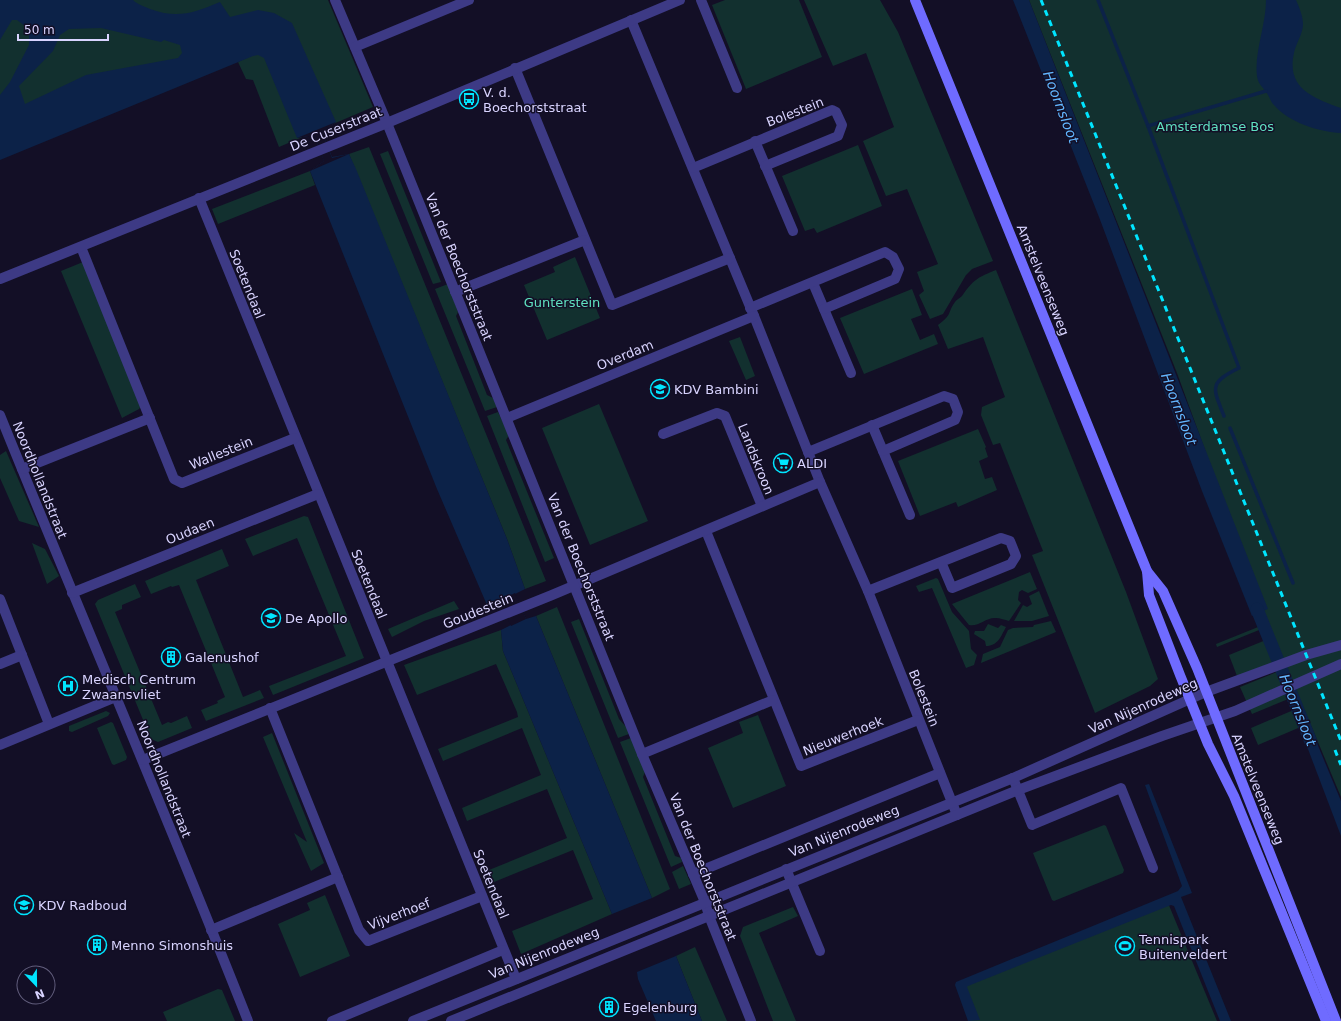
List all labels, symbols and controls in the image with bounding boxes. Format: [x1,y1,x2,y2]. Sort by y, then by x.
scale bar [18,16,108,42]
text: 50 m [24,23,55,37]
water label: Hoornsloot [1040,69,1082,146]
place label: V. d. Boechorststraat [483,85,587,115]
bus stop icon: V. d. Boechorststraat [458,88,480,110]
street label: Bolestein [764,94,826,130]
street label: De Cuserstraat [288,104,384,154]
park label: Amsterdamse Bos [1156,119,1274,134]
street label: Van der Boechorststraat [423,191,495,343]
street label: Amstelveenseweg [1014,222,1072,338]
street label: Soetendaal [226,247,268,321]
park label: Gunterstein [524,295,600,310]
street label: Overdam [594,337,656,373]
water label: Hoornsloot [1158,371,1200,448]
school or university icon: KDV Bambini [649,378,671,400]
place label: KDV Bambini [674,382,759,397]
street label: Noordhollandstraat [10,419,70,541]
street label: Landskroon [735,421,777,497]
street label: Wallestein [187,434,255,472]
supermarket icon: ALDI [772,452,794,474]
place label: ALDI [797,456,827,471]
street label: Van der Boechorststraat [545,491,617,643]
street label: Oudaen [164,515,216,547]
street label: Soetendaal [348,547,390,621]
street label: Goudestein [441,590,515,632]
school or university icon: De Apollo [260,607,282,629]
place label: De Apollo [285,611,347,626]
building icon: Galenushof [160,646,182,668]
place label: Galenushof [185,650,259,665]
street label: Bolestein [906,667,942,729]
place label: Medisch Centrum Zwaansvliet [82,672,196,702]
water label: Hoornsloot [1276,672,1320,749]
hospital icon: Medisch Centrum Zwaansvliet [57,675,79,697]
street label: Van Nijenrodeweg [1086,675,1200,737]
street label: Nieuwerhoek [801,713,886,759]
street label: Noordhollandstraat [134,718,194,840]
street label: Amstelveenseweg [1229,731,1287,847]
street label: Van der Boechorststraat [667,791,739,943]
street label: Van Nijenrodeweg [787,802,901,860]
street label: Soetendaal [470,847,512,921]
school or university icon: KDV Radboud [13,894,35,916]
street label: Vijverhoef [366,895,433,933]
place label: KDV Radboud [38,898,127,913]
street label: Van Nijenrodeweg [487,924,601,982]
place label: Tennispark Buitenveldert [1138,932,1227,962]
building icon: Menno Simonshuis [86,934,108,956]
sports icon: Tennispark Buitenveldert [1114,935,1136,957]
place label: Menno Simonshuis [111,938,233,953]
north arrow [16,965,56,1005]
text: N [33,986,46,1002]
building icon: Egelenburg [598,996,620,1018]
place label: Egelenburg [623,1000,697,1015]

